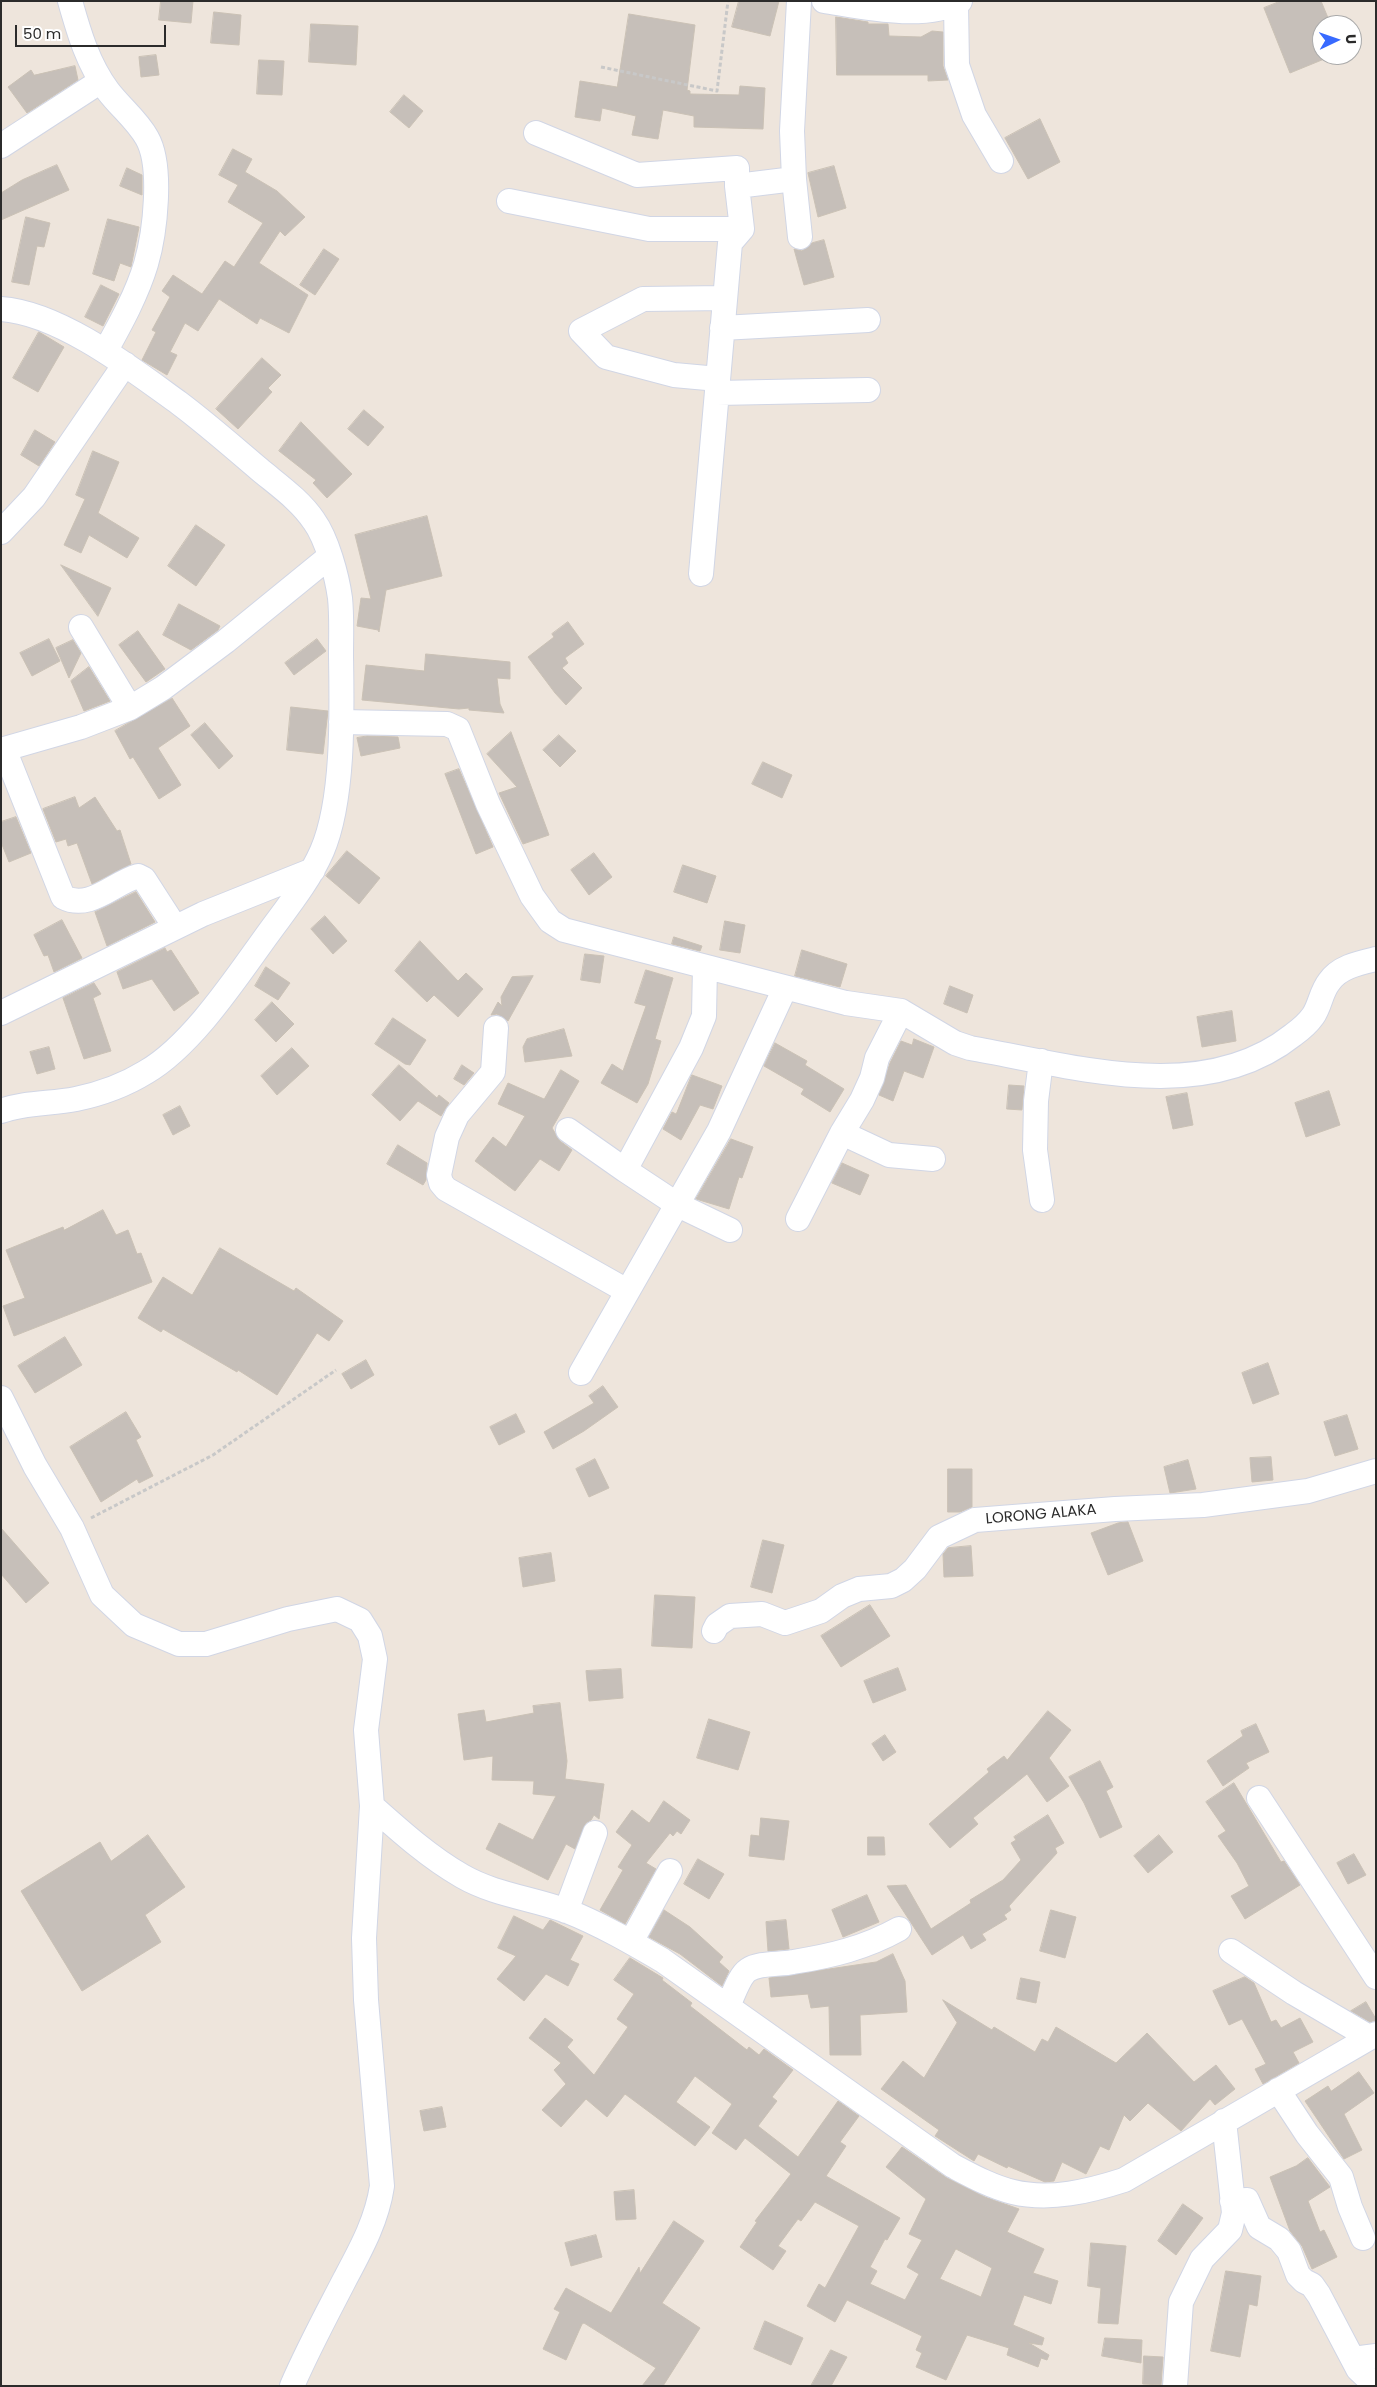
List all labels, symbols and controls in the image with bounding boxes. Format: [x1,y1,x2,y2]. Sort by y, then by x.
scale bar [18,15,169,47]
north arrow [1312,15,1362,65]
text: 50 m [23,23,61,44]
text: U [1341,34,1361,45]
street label: LORONG ALAKA [985,1501,1097,1529]

